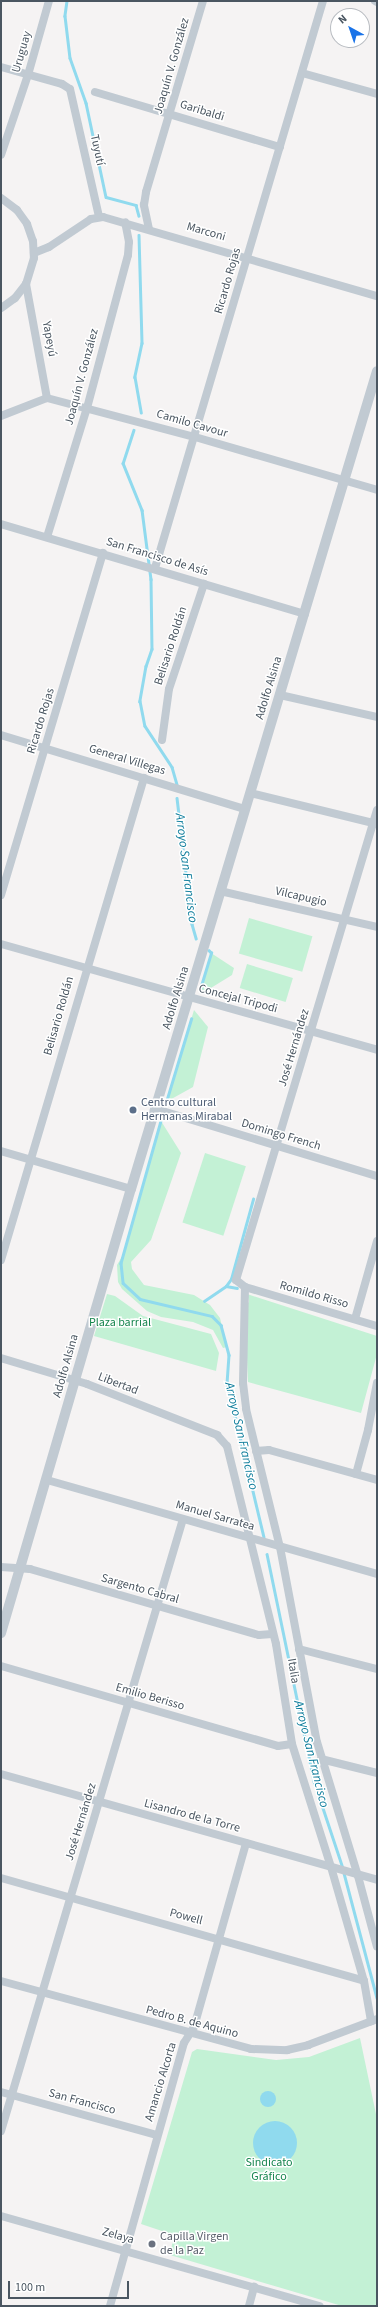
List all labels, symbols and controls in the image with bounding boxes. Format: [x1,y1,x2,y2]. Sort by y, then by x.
north arrow [330,8,370,48]
text: N [335,11,350,27]
street label: Joaquín V. González [151,16,193,116]
street label: Uruguay [9,30,35,74]
street label: Garibaldi [178,97,226,125]
street label: Tuyutí [87,133,107,167]
street label: Marconi [185,220,227,244]
street label: Ricardo Rojas [212,246,244,316]
street label: Yapeyú [39,320,59,358]
street label: Joaquín V. González [62,327,102,427]
street label: Camilo Cavour [155,407,229,441]
street label: San Francisco de Asís [104,535,210,579]
street label: Belisario Roldán [152,605,190,687]
street label: Adolfo Alsina [253,655,285,721]
street label: Ricardo Rojas [24,686,58,756]
street label: General Villegas [87,742,167,778]
water label: Arroyo San Francisco [172,812,200,924]
street label: Vilcapugio [274,884,328,910]
street label: Adolfo Alsina [160,965,192,1031]
street label: Belisario Roldán [41,975,77,1057]
street label: Concejal Tripodi [197,982,279,1016]
street label: José Hernández [275,1007,313,1089]
place label: Centro cultural Hermanas Mirabal [141,1096,232,1124]
marker: Centro cultural Hermanas Mirabal [128,1105,138,1115]
street label: Domingo French [240,1116,322,1154]
street label: Romildo Risso [278,1278,350,1312]
park label: Plaza barrial [89,1316,151,1330]
street label: Adolfo Alsina [50,1333,82,1399]
street label: Libertad [96,1370,140,1398]
water label: Arroyo San Francisco [221,1381,261,1491]
street label: Manuel Sarratea [174,1498,256,1534]
street label: Sargento Cabral [99,1571,181,1607]
street label: Italia [284,1657,302,1685]
street label: Emilio Berisso [114,1680,186,1714]
water label: Arroyo San Francisco [290,1699,332,1809]
street label: José Hernández [62,1781,100,1863]
street label: Lisandro de la Torre [142,1796,242,1836]
street label: Powell [168,1906,204,1928]
street label: Pedro B. de Aquino [144,2003,240,2041]
street label: Amancio Alcorta [142,2041,180,2123]
street label: San Francisco [47,2086,117,2118]
park label: Sindicato Gráfico [245,2156,293,2184]
street label: Zelaya [100,2225,136,2247]
place label: Capilla Virgen de la Paz [160,2230,229,2258]
marker: Capilla Virgen de la Paz [147,2239,157,2249]
scale bar [10,2273,131,2299]
text: 100 m [15,2279,45,2296]

